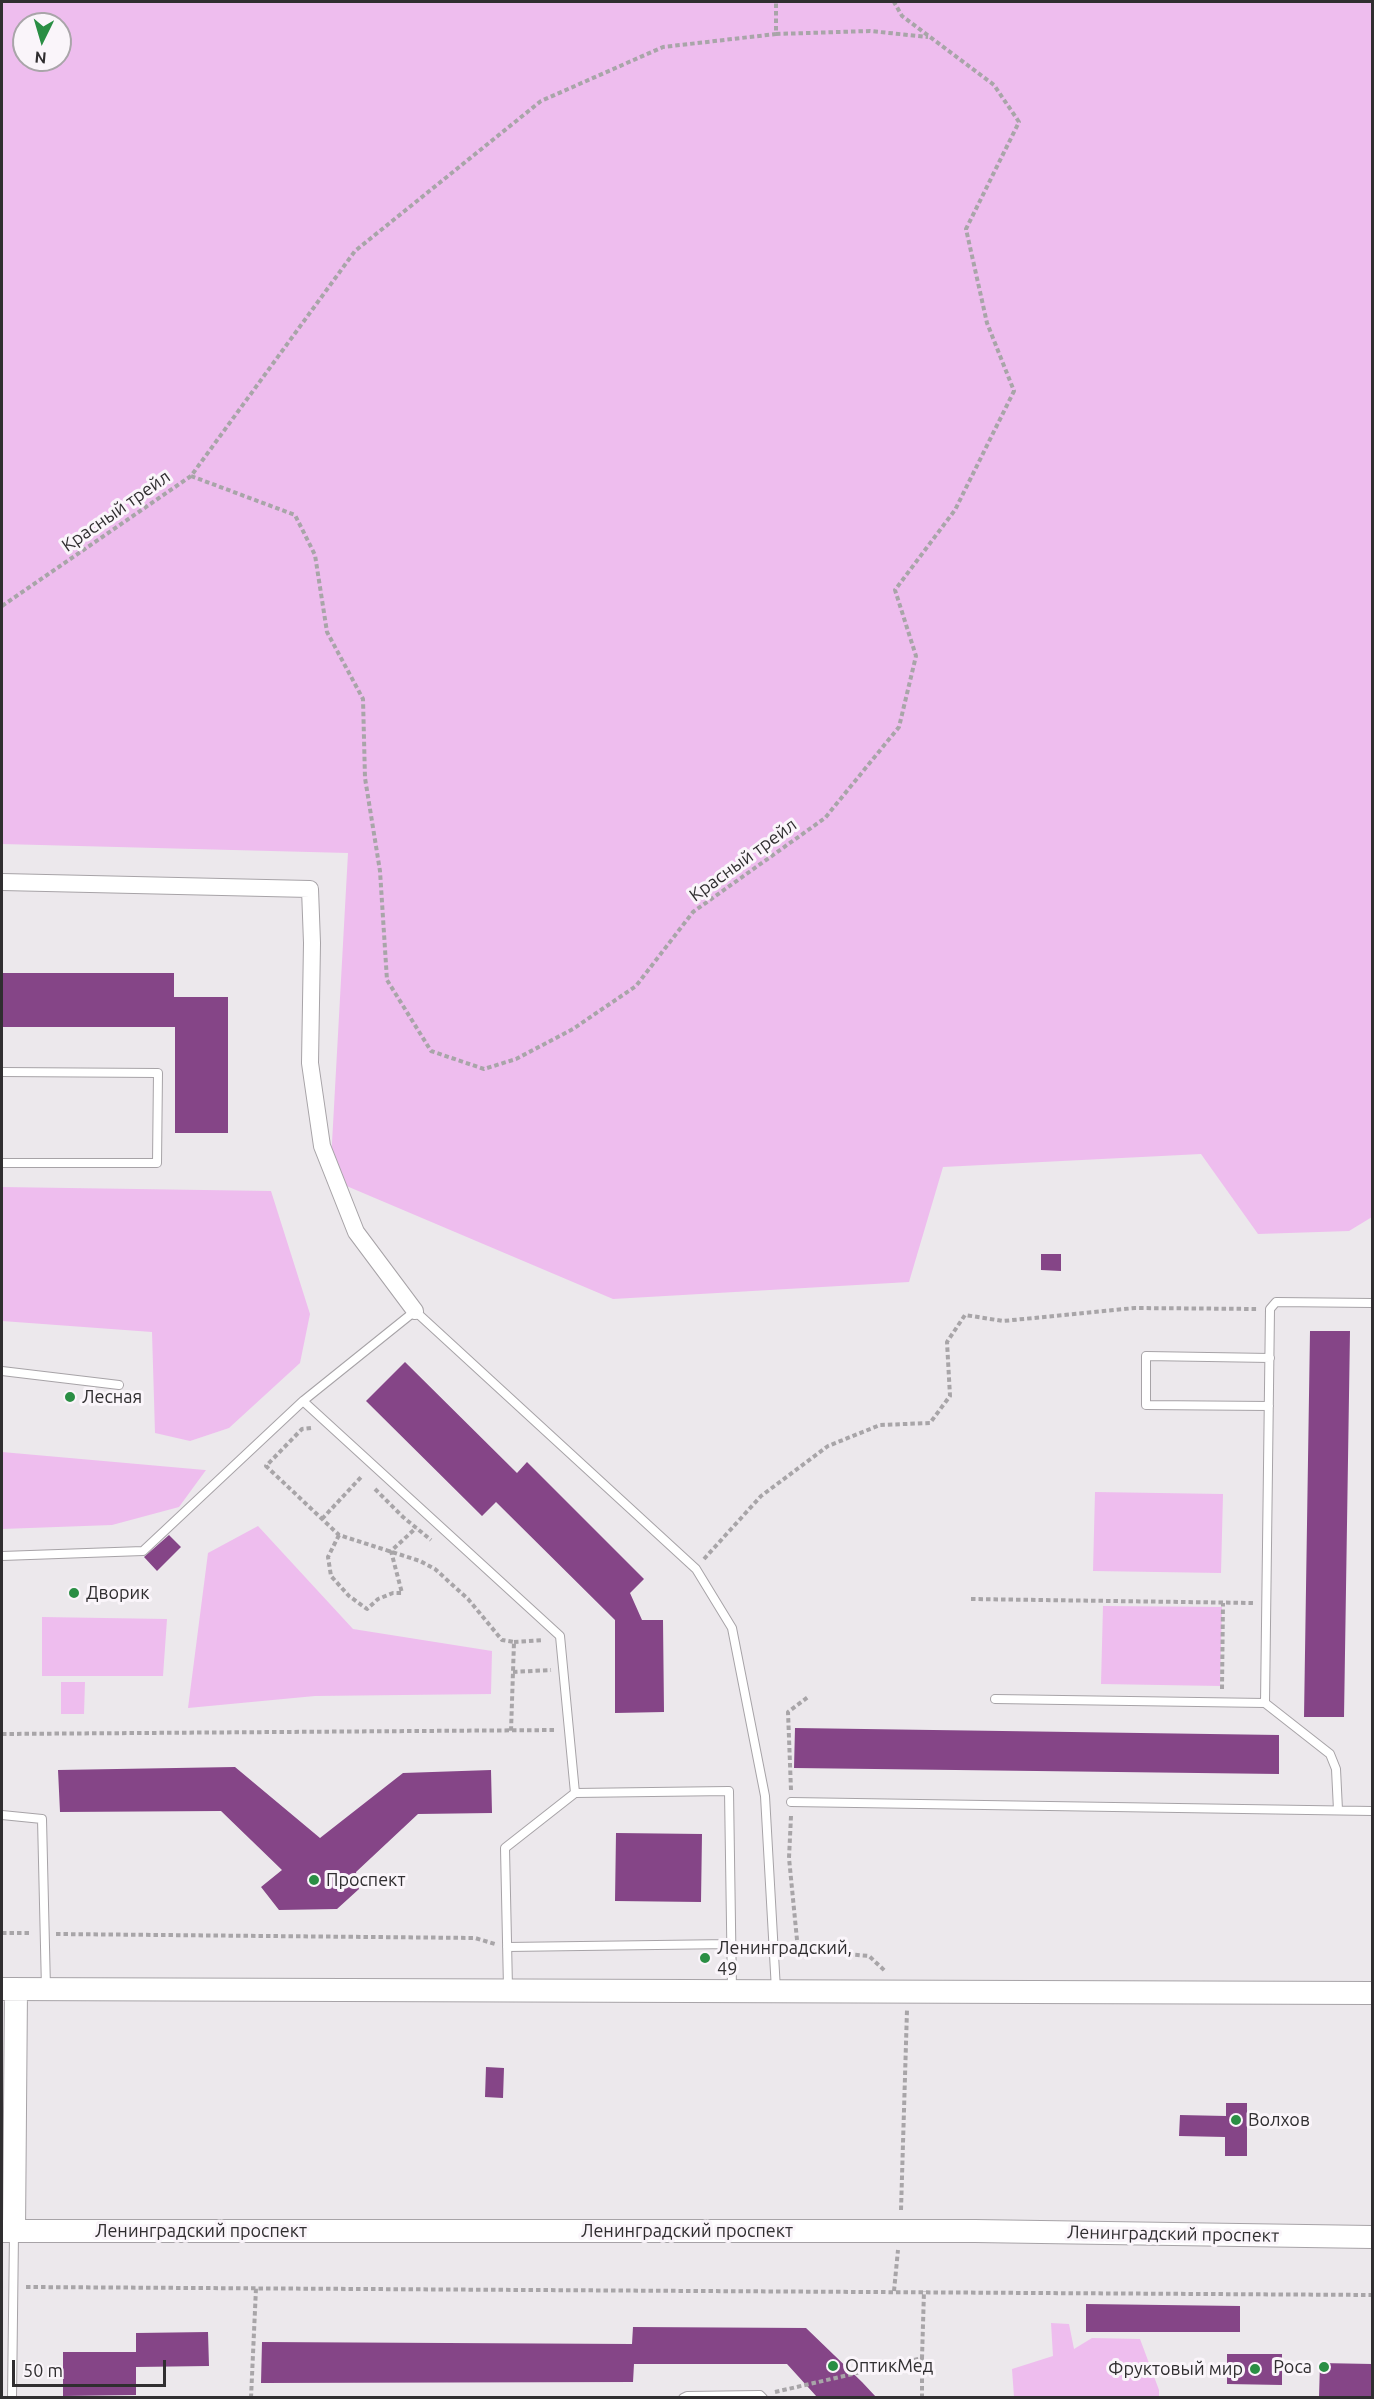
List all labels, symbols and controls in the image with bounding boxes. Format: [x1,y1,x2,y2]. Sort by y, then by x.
north arrow [12,12,72,72]
text: N [34,48,47,67]
street label: Красный трейл [58,466,174,556]
street label: Красный трейл [685,814,801,906]
place label: Лесная [82,1386,142,1408]
marker: Лесная [63,1390,77,1404]
place label: Дворик [86,1582,149,1604]
marker: Дворик [67,1586,81,1600]
place label: Проспект [326,1869,405,1891]
marker: Проспект [307,1873,321,1887]
place label: Ленинградский, 49 [717,1937,852,1980]
marker: Ленинградский, 49 [698,1951,712,1965]
place label: Волхов [1248,2109,1310,2131]
marker: Волхов [1229,2113,1243,2127]
street label: Ленинградский проспект [95,2220,307,2242]
street label: Ленинградский проспект [581,2220,793,2242]
street label: Ленинградский проспект [1067,2221,1279,2247]
scale bar [15,2348,170,2386]
place label: ОптикМед [845,2355,933,2377]
place label: Роса [1273,2356,1312,2378]
place label: Фруктовый мир [1108,2358,1243,2380]
marker: ОптикМед [826,2359,840,2373]
text: 50 m [23,2360,63,2380]
marker: Роса [1317,2360,1331,2374]
marker: Фруктовый мир [1248,2362,1262,2376]

